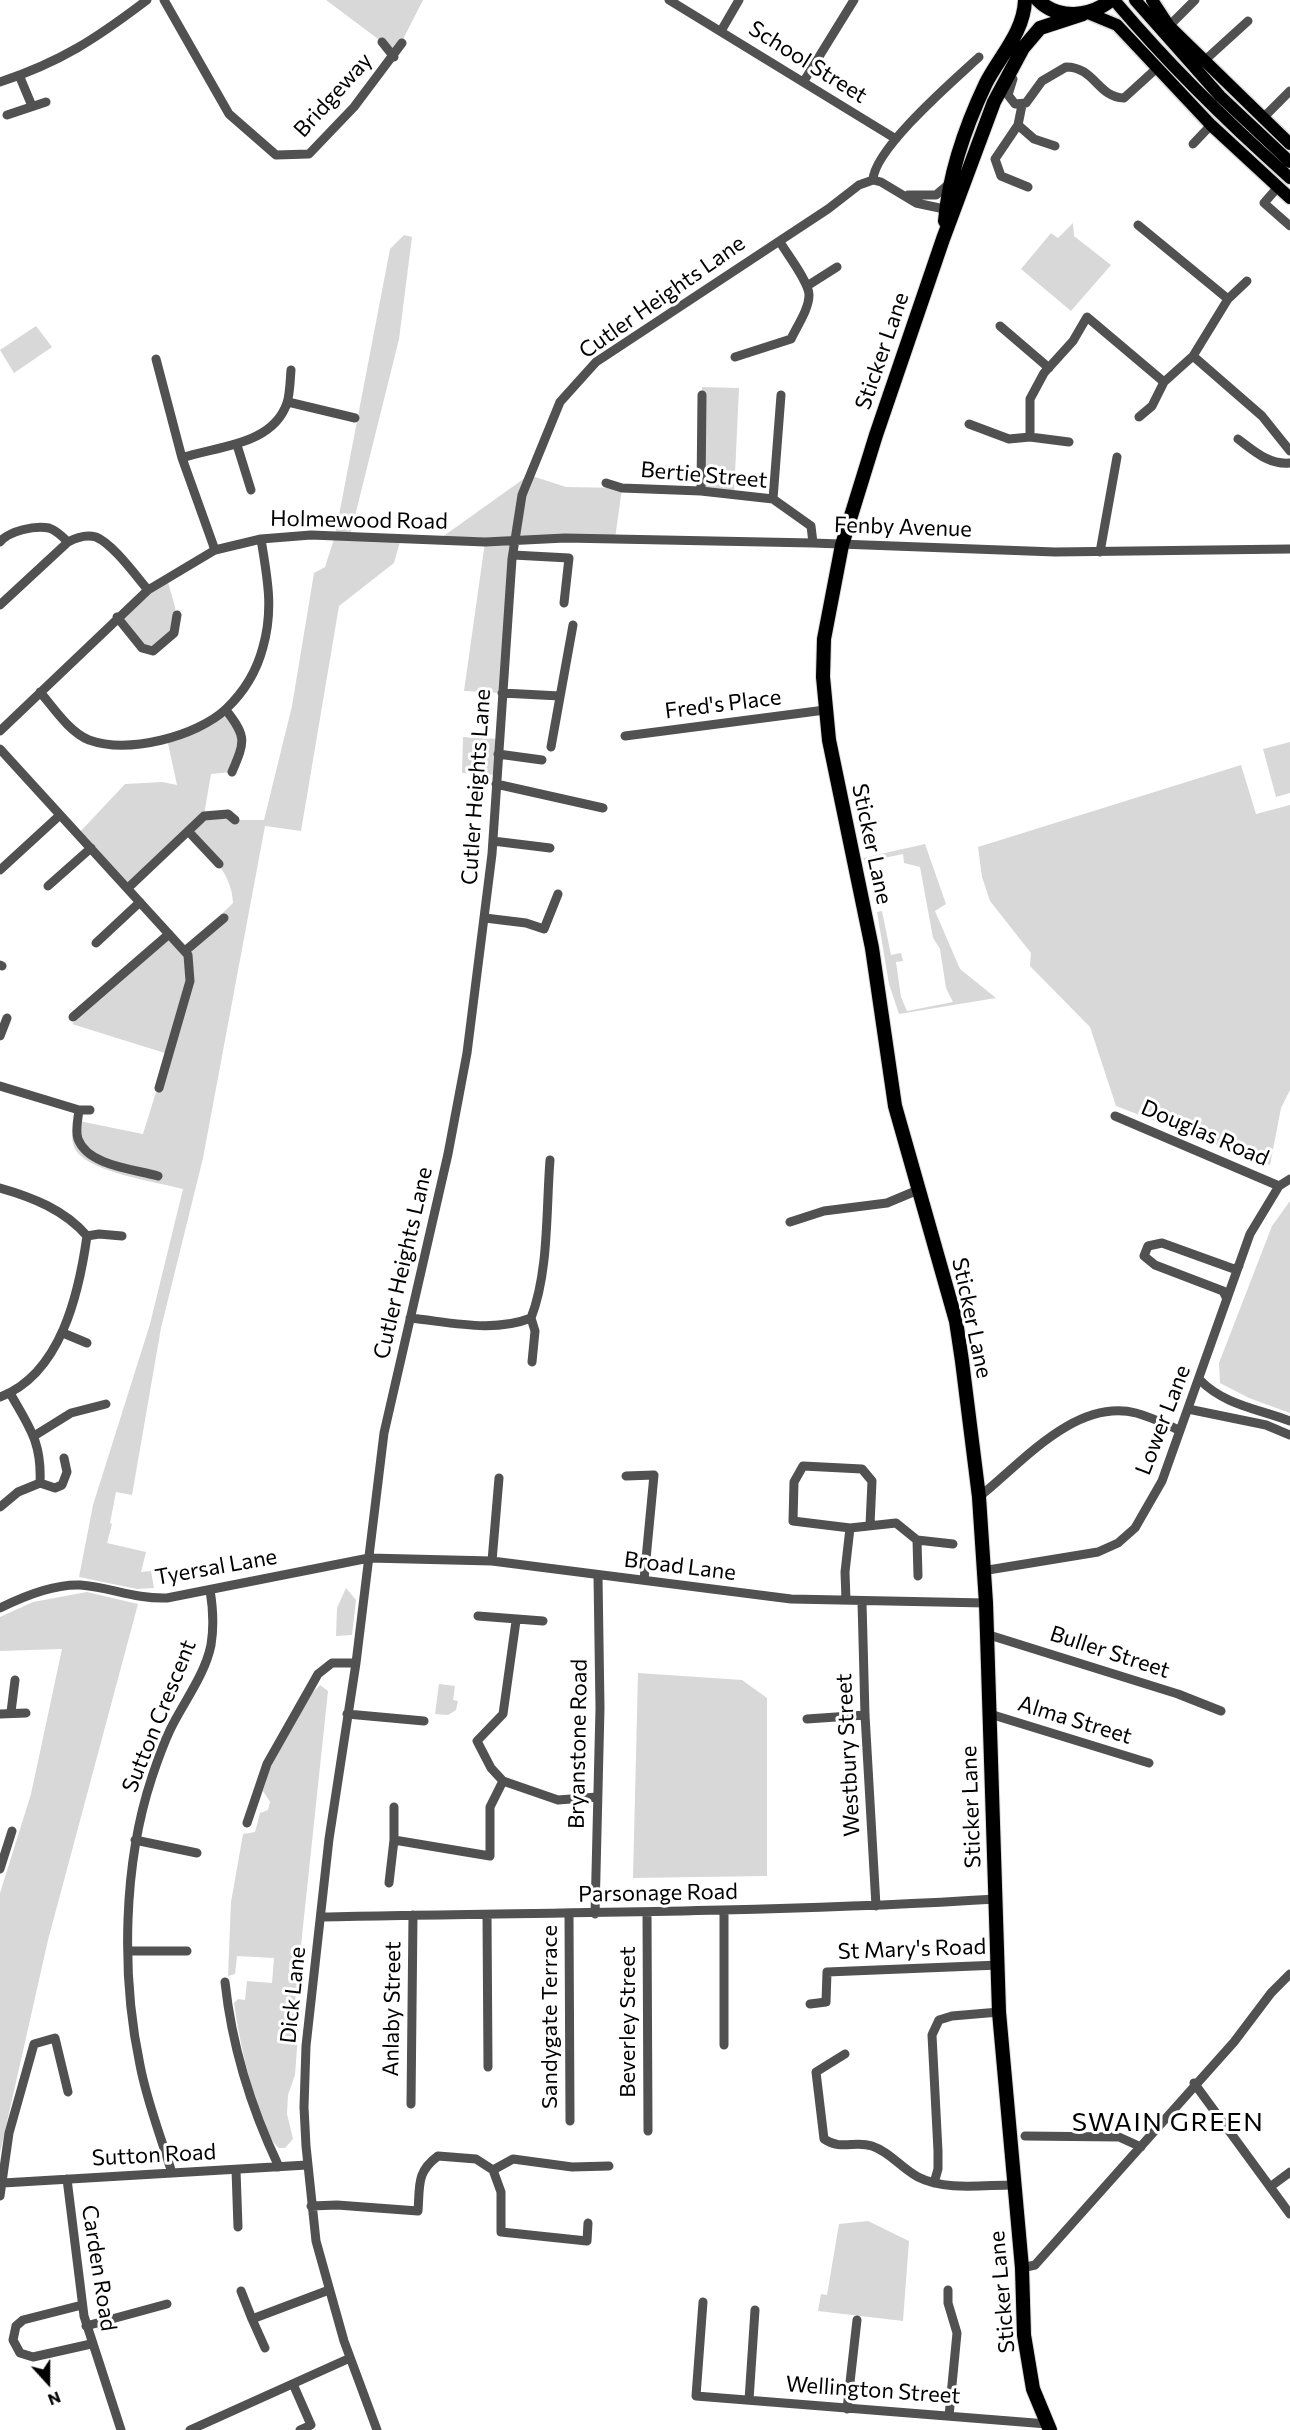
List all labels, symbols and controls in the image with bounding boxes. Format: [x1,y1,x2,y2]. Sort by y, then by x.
street label: School Street [744,15,872,109]
street label: Bridgeway [288,47,378,143]
street label: Cutler Heights Lane [574,230,750,364]
street label: Sticker Lane [850,289,914,413]
street label: Bertie Street [639,456,769,494]
street label: Holmewood Road [270,505,448,535]
street label: Fenby Avenue [834,511,972,543]
street label: Fred's Place [663,684,783,724]
street label: Cutler Heights Lane [456,688,496,886]
street label: Sticker Lane [846,781,898,907]
street label: Douglas Road [1137,1094,1273,1172]
street label: Cutler Heights Lane [368,1164,438,1362]
street label: Sticker Lane [946,1255,998,1381]
street label: Lower Lane [1130,1361,1196,1479]
street label: Tyersal Lane [153,1543,279,1591]
street label: Broad Lane [623,1546,737,1586]
street label: Buller Street [1047,1620,1173,1684]
street label: Sutton Crescent [116,1636,202,1796]
street label: Bryanstone Road [563,1659,593,1829]
street label: Westbury Street [831,1673,865,1837]
street label: Alma Street [1015,1690,1135,1750]
street label: Sticker Lane [956,1745,986,1869]
street label: Parsonage Road [578,1878,738,1908]
street label: Sandygate Terrace [537,1925,563,2109]
street label: St Mary's Road [837,1933,987,1965]
street label: Anlaby Street [378,1941,406,2077]
street label: Dick Lane [275,1945,311,2045]
street label: Beverley Street [615,1946,641,2098]
district label: SWAIN GREEN [1072,2106,1264,2138]
street label: Sutton Road [91,2139,217,2171]
street label: Carden Road [76,2203,122,2333]
street label: Sticker Lane [984,2230,1020,2354]
north arrow [18,2352,78,2412]
street label: Wellington Street [785,2371,961,2409]
text: N [46,2388,64,2410]

